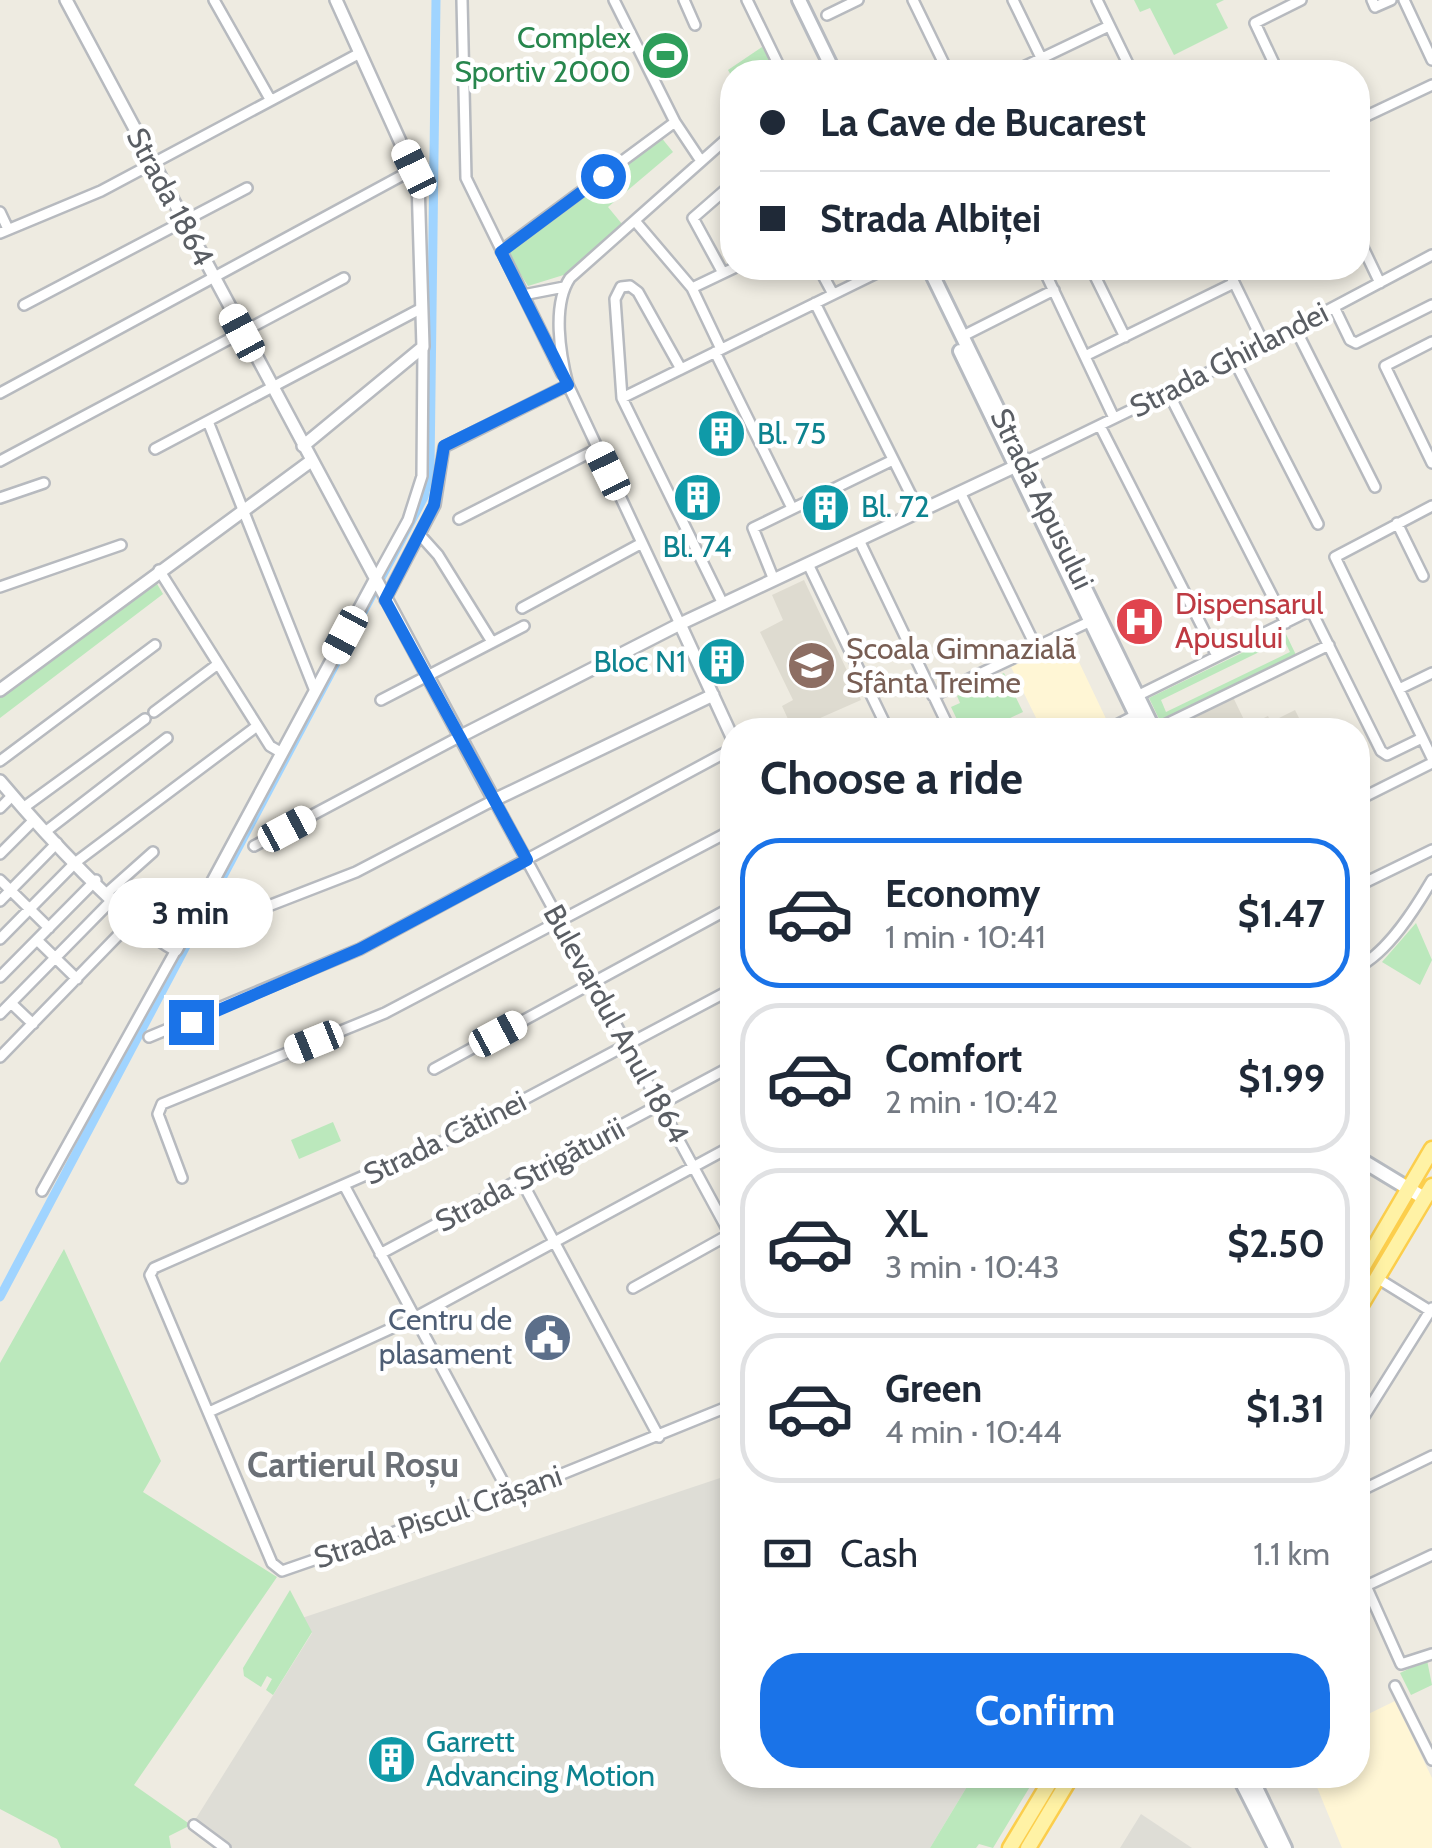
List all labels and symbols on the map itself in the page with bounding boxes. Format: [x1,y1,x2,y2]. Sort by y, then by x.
place label: Complex Sportiv 2000 [454,19,631,90]
sports icon: Complex Sportiv 2000 [640,29,692,81]
street label: Strada 1864 [119,121,222,272]
car [387,135,441,203]
route start [581,154,626,199]
street label: Strada Ghirlandei [1124,294,1334,425]
car [215,299,269,367]
street label: Strada Apusului [983,402,1102,595]
building icon: Bl. 75 [696,408,748,460]
place label: Bl. 75 [757,415,826,452]
car [581,437,635,505]
building icon: Bl. 74 [671,472,723,524]
building icon: Bl. 72 [800,481,852,533]
place label: Bl. 72 [861,488,930,525]
place label: Bl. 74 [662,528,732,565]
place label: Dispensarul Apusului [1175,585,1323,656]
hospital icon: Dispensarul Apusului [1114,595,1166,647]
car [318,601,372,669]
place label: Școala Gimnazială Sfânta Treime [846,630,1077,701]
building icon: Bloc N1 [695,636,747,688]
school or university icon: Școala Gimnazială Sfânta Treime [785,640,837,692]
place label: Bloc N1 [594,643,686,680]
car [253,802,321,856]
callout: 3 min [109,877,274,947]
street label: Bulevardul Anul 1864 [536,898,697,1150]
route end [169,1000,214,1045]
car [464,1007,532,1061]
car [281,1017,347,1067]
street label: Strada Cătinei [357,1082,532,1193]
street label: Strada Strigăturii [429,1109,631,1240]
place label: Centru de plasament [379,1301,512,1372]
public building icon: Centru de plasament [521,1311,573,1363]
district label: Cartierul Roșu [247,1443,459,1488]
street label: Strada Piscul Crășani [309,1457,567,1577]
place label: Garrett Advancing Motion [426,1723,655,1794]
building icon: Garrett Advancing Motion [365,1733,417,1785]

